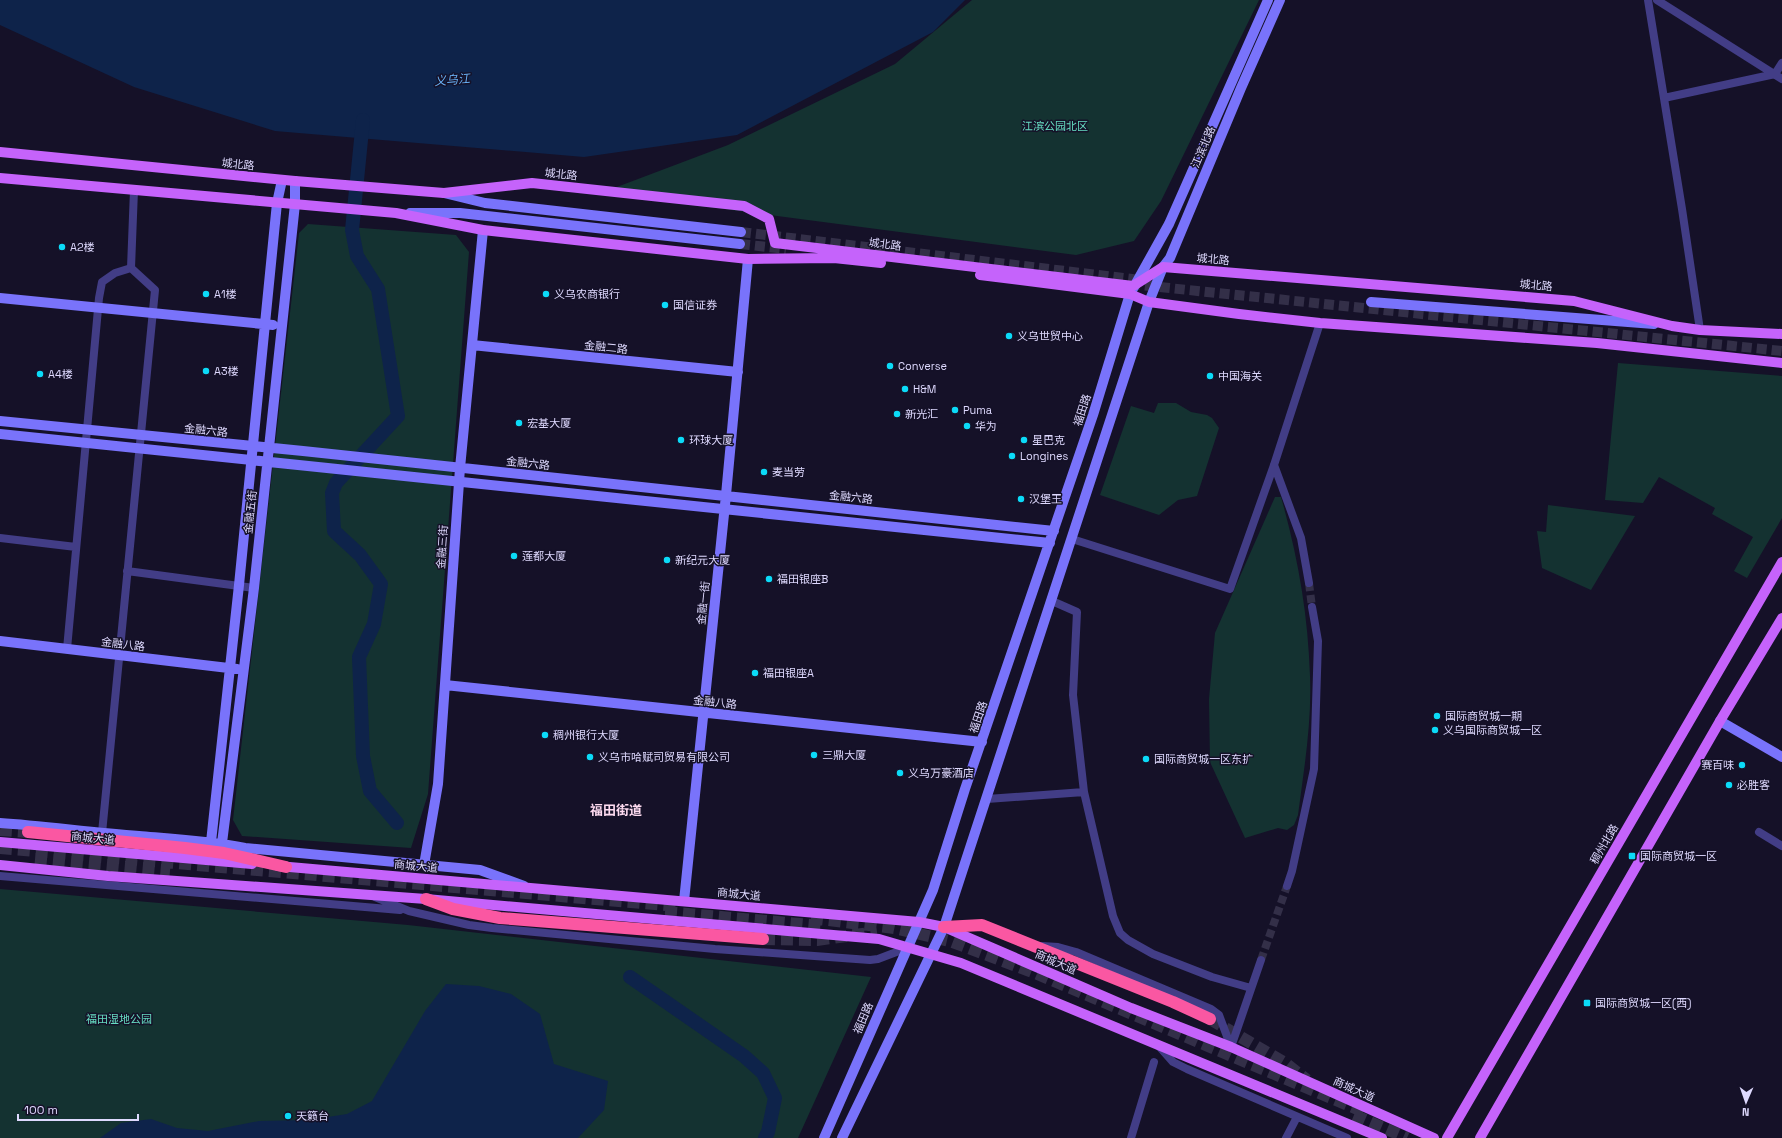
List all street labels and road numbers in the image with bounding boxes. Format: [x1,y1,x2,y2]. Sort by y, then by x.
street label: 江滨北路 [1188,124,1218,170]
street label: 城北路 [221,155,255,173]
street label: 城北路 [544,165,578,183]
street label: 城北路 [868,235,902,253]
street label: 城北路 [1196,251,1230,267]
street label: 城北路 [1519,277,1553,293]
street label: 金融二路 [583,338,629,356]
street label: 福田路 [1070,392,1094,428]
street label: 金融六路 [183,421,229,439]
street label: 金融六路 [505,454,551,472]
street label: 金融六路 [828,488,874,506]
street label: 金融五街 [241,489,259,535]
street label: 金融三街 [433,525,451,569]
street label: 金融一街 [694,580,712,626]
street label: 金融八路 [100,634,146,654]
street label: 金融八路 [692,693,738,711]
street label: 福田路 [966,699,990,735]
street label: 稠州北路 [1587,821,1621,867]
street label: 商城大道 [70,829,116,847]
street label: 商城大道 [393,857,439,875]
street label: 商城大道 [716,885,762,903]
street label: 商城大道 [1033,947,1079,977]
street label: 福田路 [850,1000,876,1036]
street label: 商城大道 [1331,1074,1377,1104]

